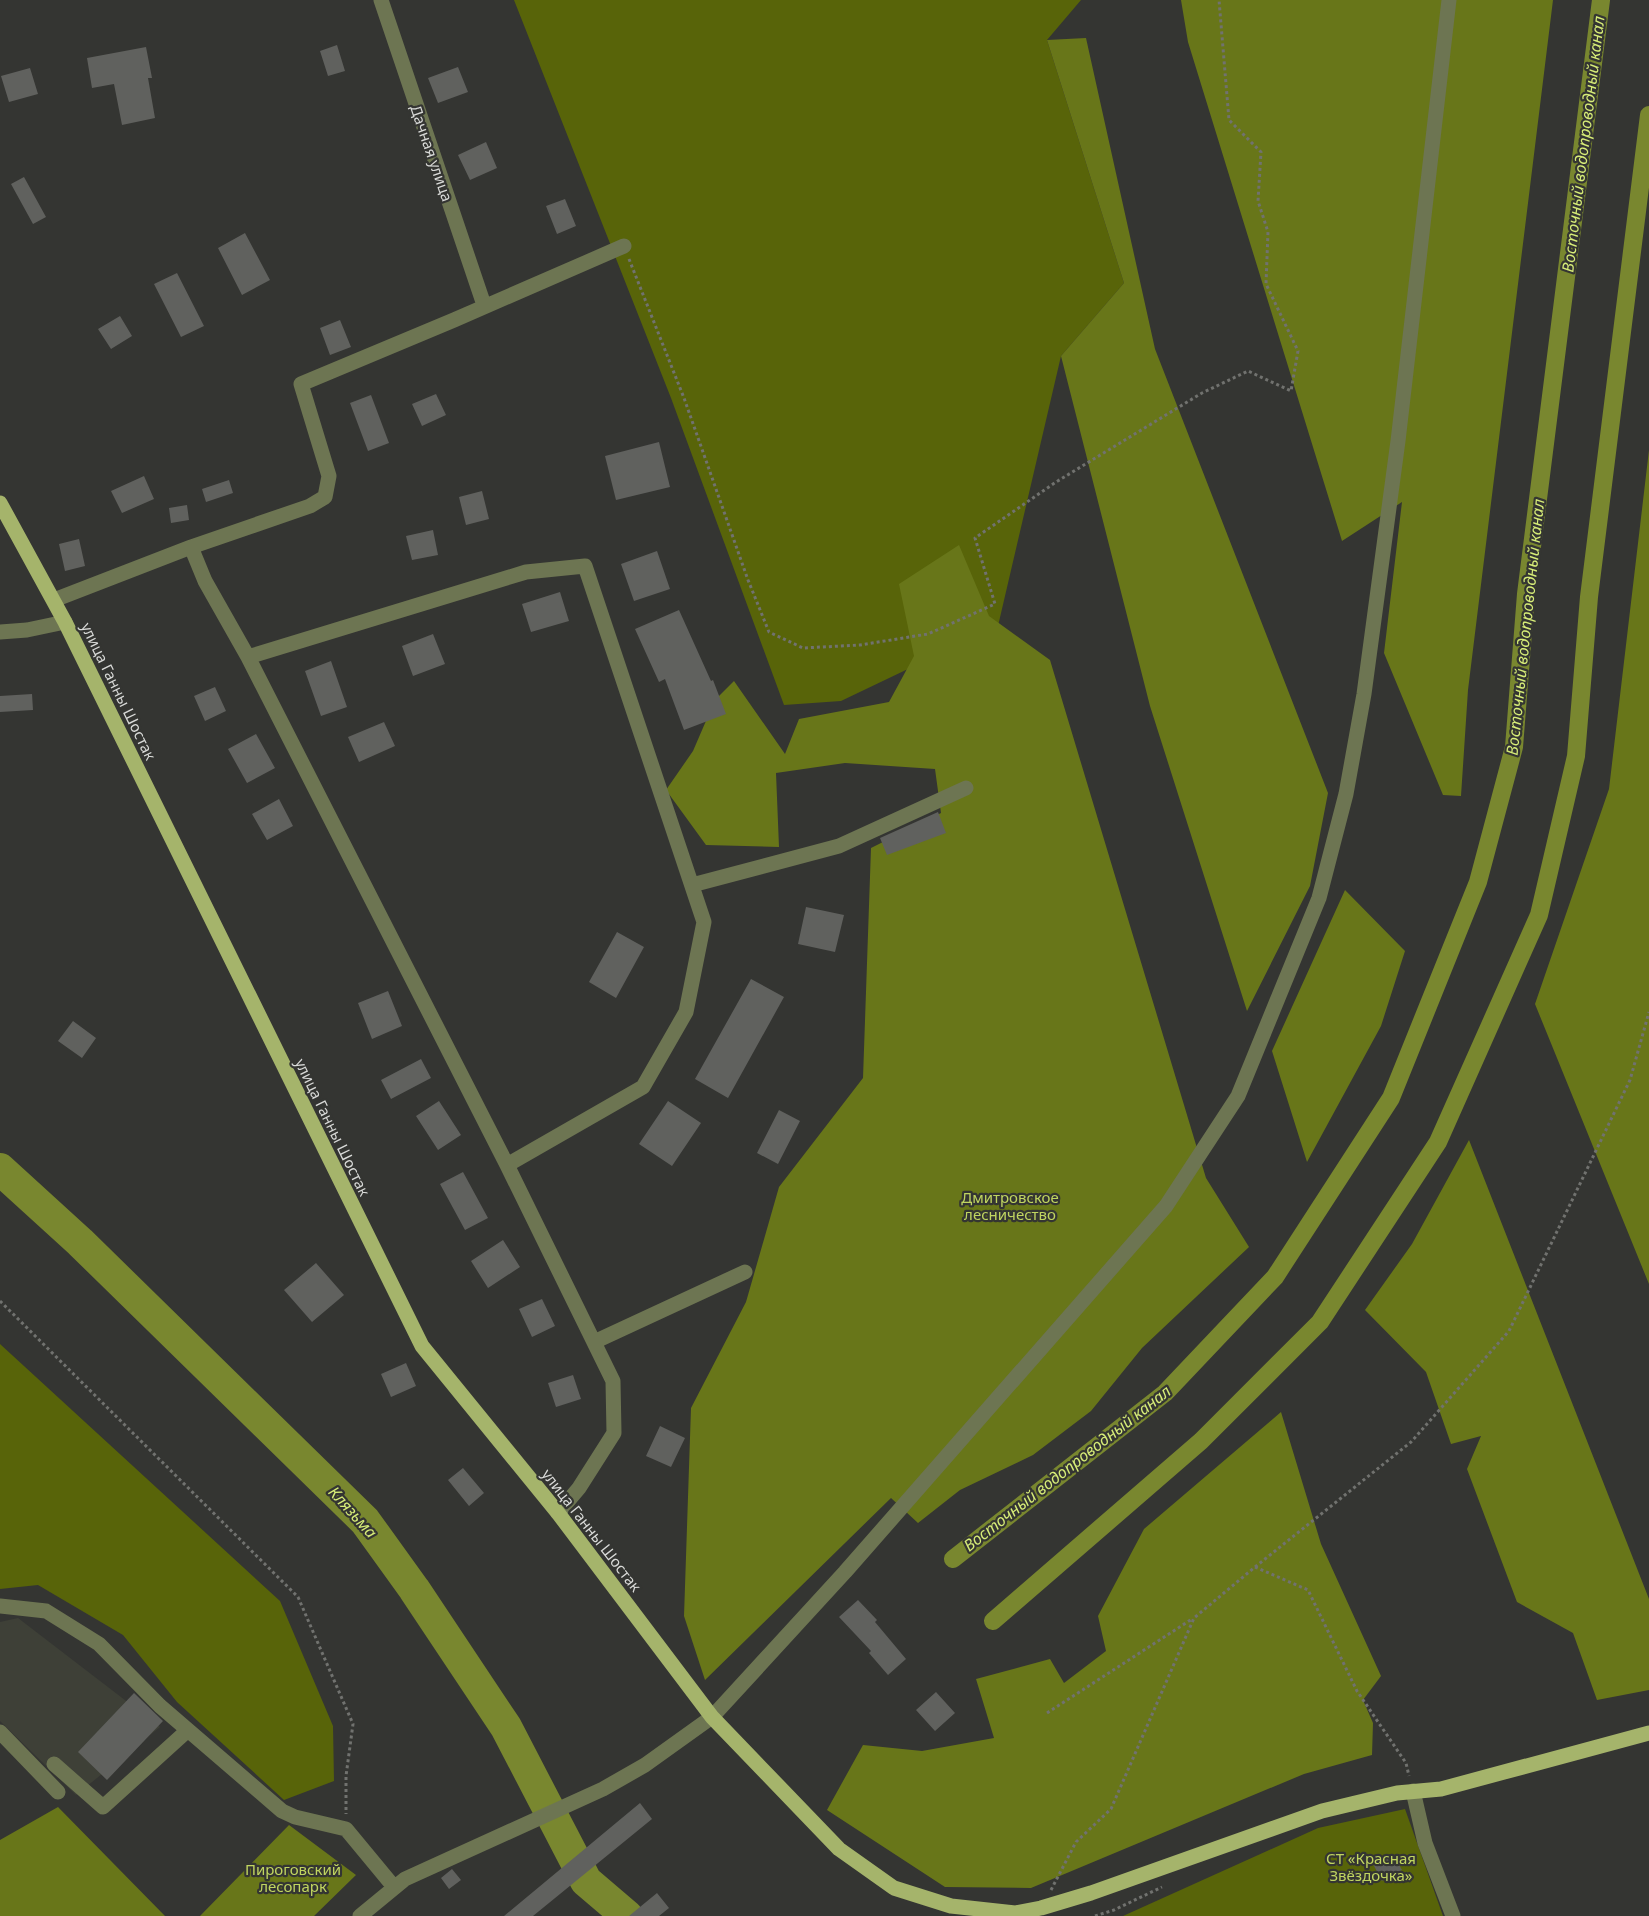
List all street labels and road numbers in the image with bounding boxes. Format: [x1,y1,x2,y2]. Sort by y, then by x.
street label: Дачная улица [406,102,458,204]
street label: улица Ганны Шостак [77,619,161,763]
street label: улица Ганны Шостак [291,1055,375,1199]
street label: улица Ганны Шостак [538,1464,646,1596]

